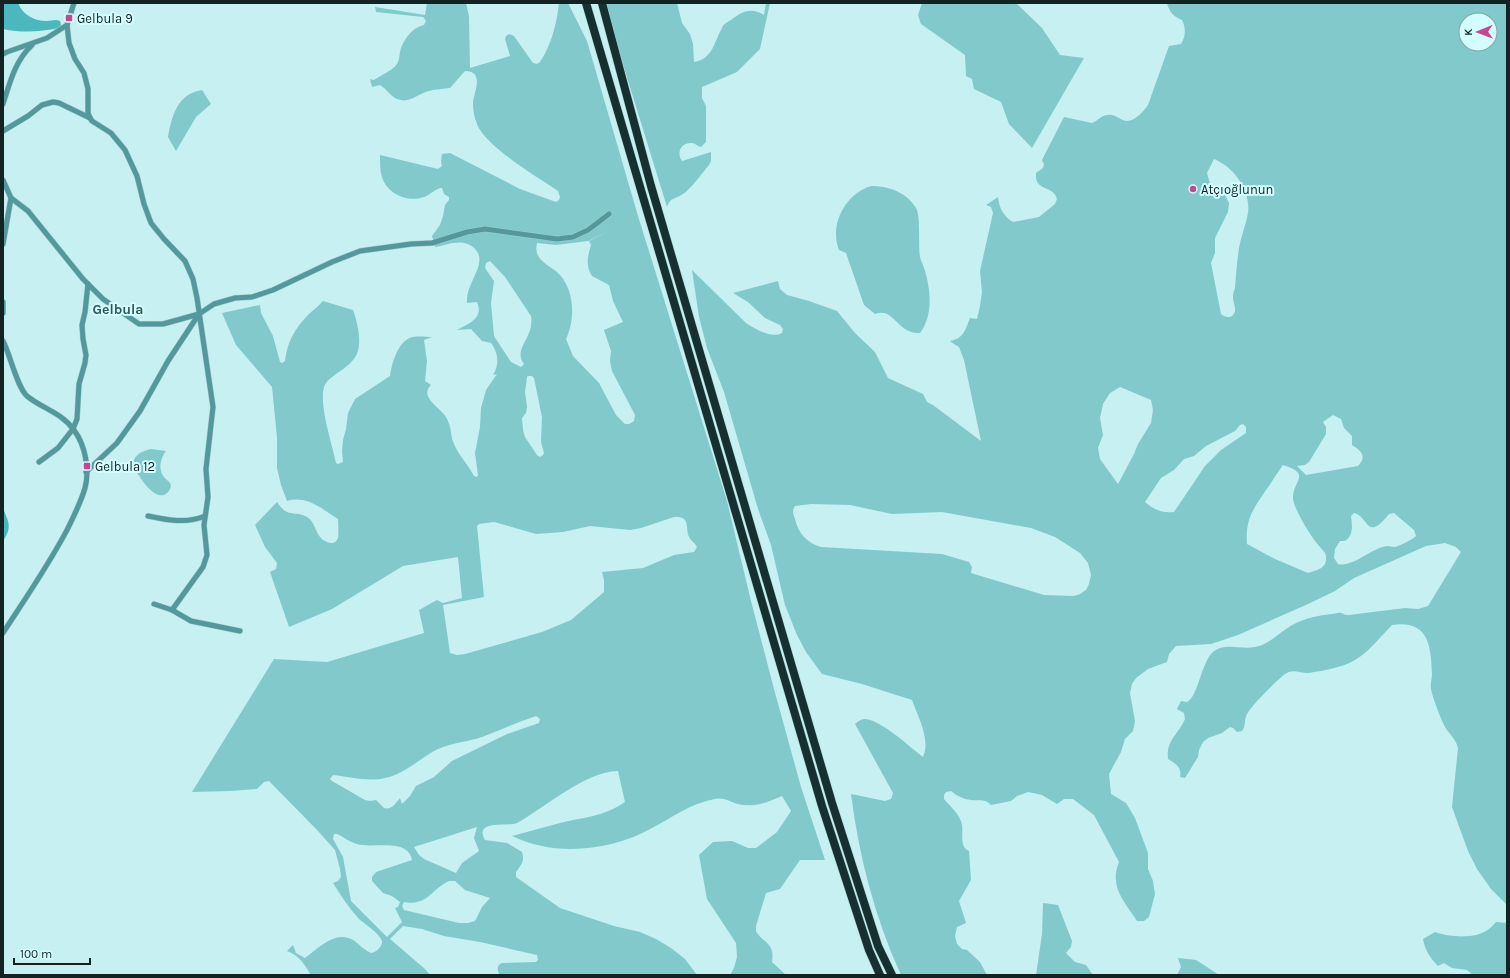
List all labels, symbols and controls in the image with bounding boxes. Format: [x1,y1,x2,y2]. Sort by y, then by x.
place label: Gelbula 9 [77,11,133,26]
north arrow [1458,12,1498,52]
marker: Gelbula 9 [64,13,74,23]
text: K [1462,28,1475,36]
place label: Atçıoğlunun [1201,182,1273,197]
marker: Atçıoğlunun [1188,184,1198,194]
district label: Gelbula [93,301,144,318]
place label: Gelbula 12 [95,459,155,474]
marker: Gelbula 12 [82,461,92,471]
scale bar [14,940,90,966]
text: 100 m [20,947,52,961]

